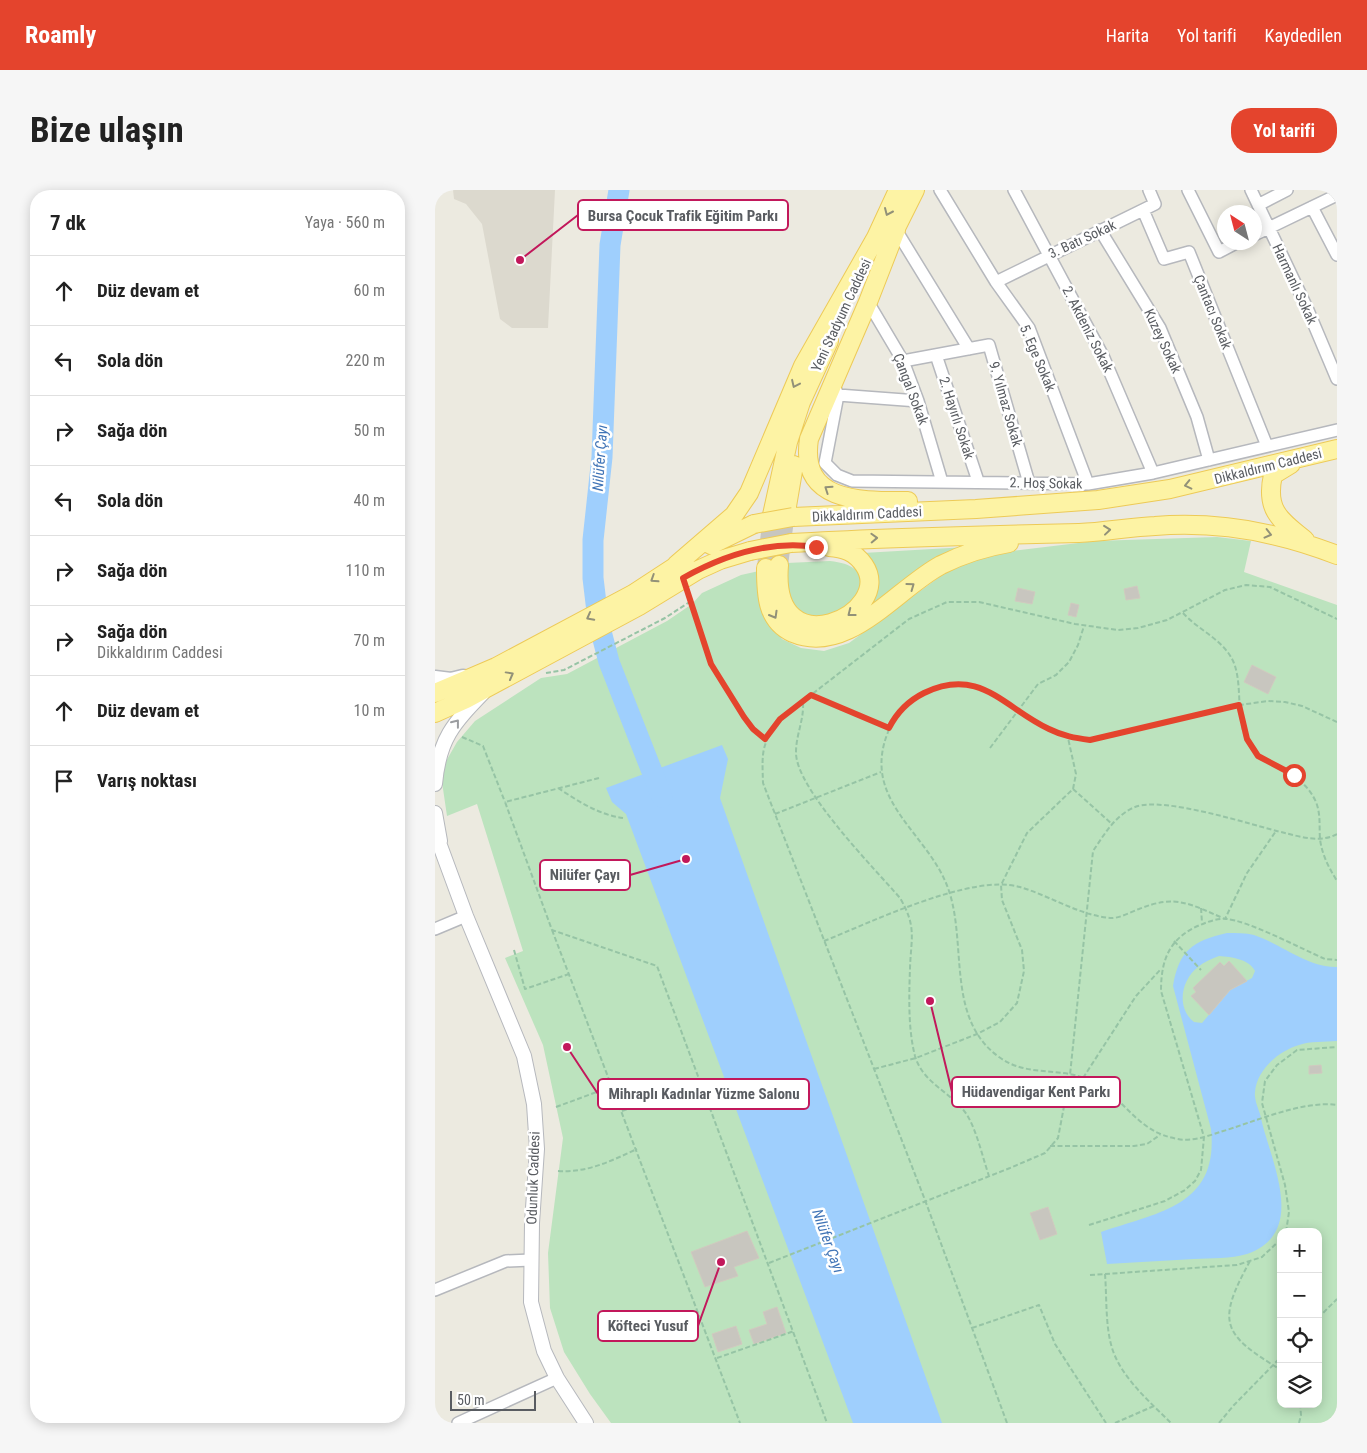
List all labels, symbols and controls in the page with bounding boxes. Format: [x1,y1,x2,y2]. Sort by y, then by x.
text: Roamly [25,21,96,49]
text: Harita [1106,25,1149,46]
text: Yol tarifi [1177,25,1237,46]
text: Kaydedilen [1265,25,1342,46]
button: Yol tarifi [1231,108,1337,153]
text: Bize ulaşın [30,110,184,151]
callout: Bursa Çocuk Trafik Eğitim Parkı [578,200,788,230]
north arrow [1217,205,1262,250]
text: Bursa Çocuk Trafik Eğitim Parkı [588,207,778,225]
one-way arrow [883,207,894,216]
text: 7 dk [50,211,86,235]
text: Yaya · 560 m [305,213,385,232]
street label: 3. Batı Sokak [1046,216,1119,262]
street label: Harmanlı Sokak [1269,241,1321,327]
street label: Yeni Stadyum Caddesi [808,256,874,374]
street label: Çantacı Sokak [1191,272,1235,352]
icon: ahead [50,277,78,305]
text: Düz devam et [97,279,199,302]
text: 60 m [353,281,385,300]
street label: 2. Akdeniz Sokak [1059,283,1117,375]
street label: Kuzey Sokak [1141,306,1185,376]
street label: 5. Ege Sokak [1017,322,1059,394]
icon: left [50,347,78,375]
text: Sola dön [97,349,163,372]
text: 220 m [346,351,385,370]
street label: Çangal Sokak [890,351,932,428]
street label: 9. Yılmaz Sokak [986,360,1026,449]
street label: 2. Hayırlı Sokak [936,375,978,462]
one-way arrow [790,379,801,388]
icon: right [50,417,78,445]
text: Sağa dön [97,419,167,442]
text: 50 m [353,421,385,440]
water label: Nilüfer Çayı [589,424,611,492]
street label: Dikkaldırım Caddesi [1213,445,1323,487]
street label: 2. Hoş Sokak [1009,474,1083,492]
one-way arrow [1183,479,1192,490]
one-way arrow [824,486,833,495]
icon: left [50,487,78,515]
text: Sola dön [97,489,163,512]
text: 40 m [353,491,385,510]
street label: Dikkaldırım Caddesi [812,503,922,525]
one-way arrow [1103,525,1111,536]
one-way arrow [1264,528,1273,539]
one-way arrow [871,533,879,544]
route end [805,536,828,559]
icon: right [50,557,78,585]
text: Sağa dön [97,559,167,582]
text: 110 m [346,561,385,580]
one-way arrow [651,573,660,583]
one-way arrow [905,583,914,591]
one-way arrow [847,607,856,616]
one-way arrow [586,610,595,620]
one-way arrow [767,610,777,619]
text: Sağa dön [97,620,167,643]
icon: right [50,627,78,655]
text: 70 m [353,631,385,650]
text: Dikkaldırım Caddesi [97,643,223,662]
one-way arrow [504,672,513,682]
icon: ahead [50,697,78,725]
text: Düz devam et [97,699,199,722]
text: 10 m [353,701,385,720]
one-way arrow [450,719,459,729]
route start [1283,764,1306,787]
icon: arrive [50,767,78,795]
text: Varış noktası [97,769,197,792]
callout: Nilüfer Çayı [540,860,630,890]
text: Nilüfer Çayı [550,866,620,884]
callout: Hüdavendigar Kent Parkı [952,1077,1120,1107]
callout: Mihraplı Kadınlar Yüzme Salonu [598,1079,809,1109]
text: Hüdavendigar Kent Parkı [962,1083,1110,1101]
text: Mihraplı Kadınlar Yüzme Salonu [608,1085,800,1103]
street label: Odunluk Caddesi [523,1131,543,1225]
water label: Nilüfer Çayı [808,1207,848,1275]
map controls [1277,1228,1322,1408]
button: + [1277,1228,1322,1273]
button: − [1277,1273,1322,1318]
callout: Köfteci Yusuf [598,1311,698,1341]
text: Köfteci Yusuf [608,1317,688,1335]
button: locate [1277,1318,1322,1363]
button: layers [1277,1363,1322,1408]
scale bar [450,1388,536,1411]
text: 50 m [457,1392,485,1408]

